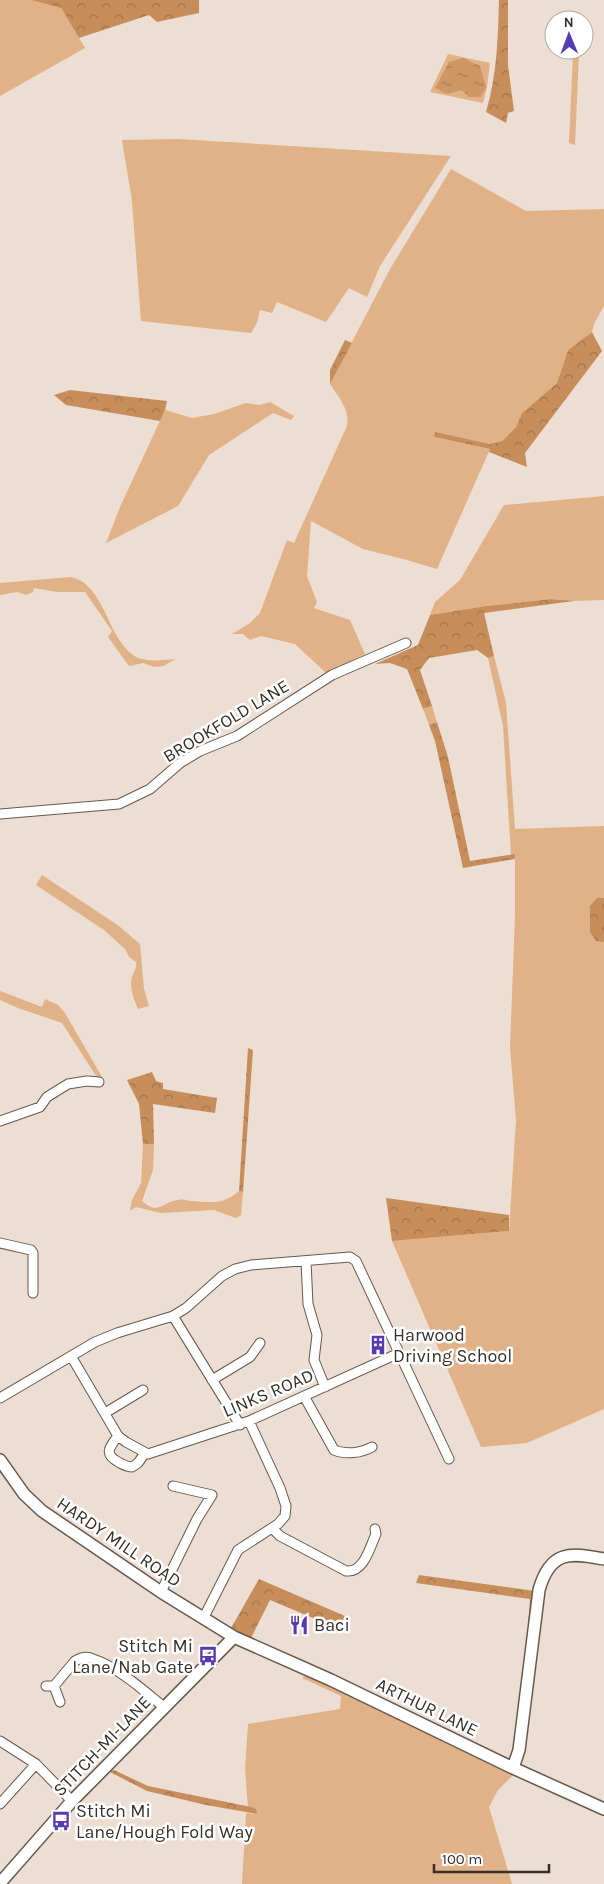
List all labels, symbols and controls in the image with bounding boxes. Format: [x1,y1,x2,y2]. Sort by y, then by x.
north arrow [544,10,594,60]
text: N [564,14,574,31]
street label: BROOKFOLD LANE [159,675,293,767]
place label: Harwood Driving School [393,1324,512,1367]
building icon: Harwood Driving School [367,1334,389,1356]
street label: LINKS ROAD [219,1364,317,1422]
street label: HARDY MILL ROAD [53,1492,185,1592]
restaurant icon: Baci [288,1614,310,1636]
place label: Baci [314,1614,350,1636]
place label: Stitch Mi Lane/Nab Gate [72,1635,193,1678]
bus stop icon: Stitch Mi Lane/Nab Gate [197,1645,219,1667]
street label: ARTHUR LANE [372,1673,482,1741]
street label: STITCH-MI-LANE [49,1691,155,1801]
place label: Stitch Mi Lane/Hough Fold Way [76,1800,253,1843]
bus stop icon: Stitch Mi Lane/Hough Fold Way [50,1810,72,1832]
scale bar [434,1842,549,1874]
text: 100 m [442,1850,482,1868]

